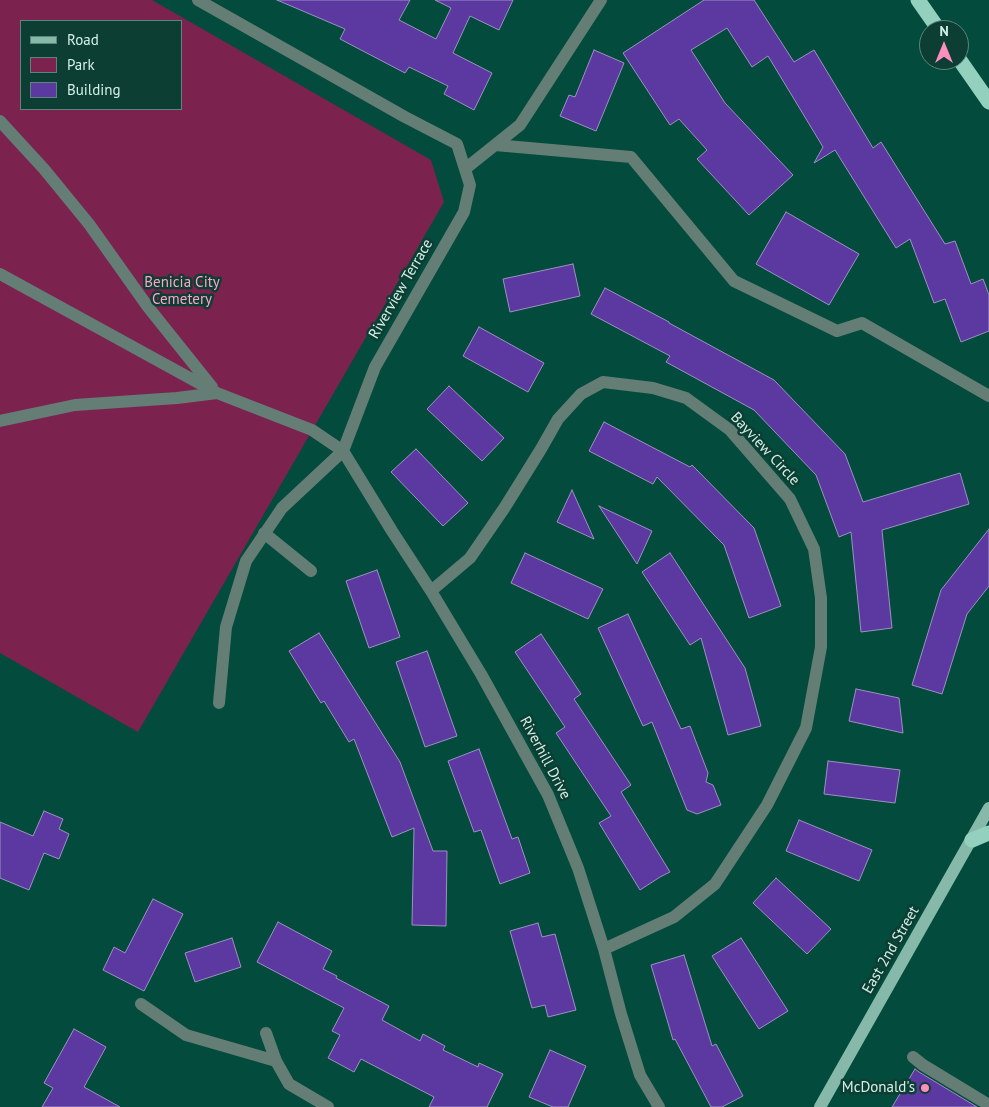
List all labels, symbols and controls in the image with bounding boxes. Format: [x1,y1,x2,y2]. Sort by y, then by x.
legend [20,20,182,110]
north arrow [919,20,969,70]
text: N [939,22,949,40]
text: Road [67,30,99,49]
text: Park [67,55,95,74]
text: Building [67,80,121,99]
street label: Riverview Terrace [365,236,437,342]
park label: Benicia City Cemetery [144,274,220,309]
street label: Bayview Circle [727,409,803,489]
street label: Riverhill Drive [516,713,574,803]
street label: East 2nd Street [859,903,923,997]
place label: McDonald's [842,1079,915,1097]
marker: McDonald's [919,1082,931,1094]

